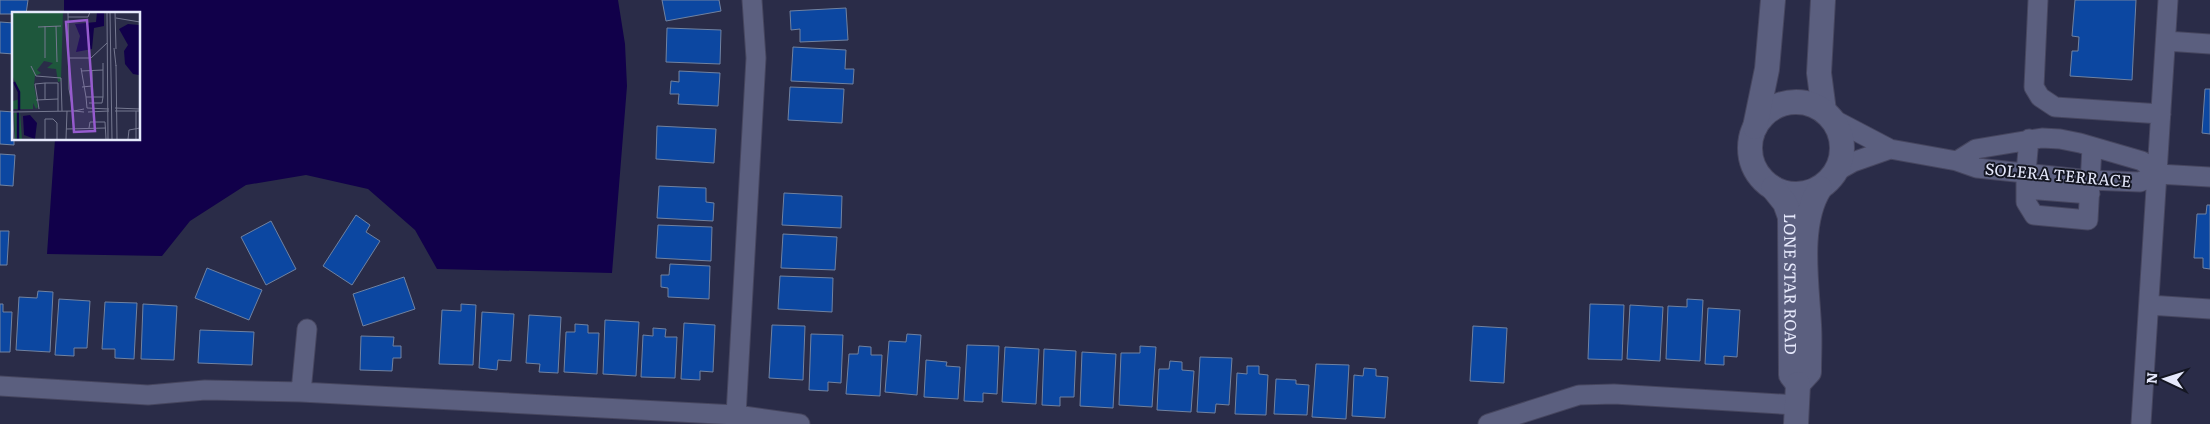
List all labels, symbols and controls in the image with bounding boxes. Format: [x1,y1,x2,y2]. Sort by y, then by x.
inset map [12,12,140,140]
street label: SOLERA TERRACE [1984,156,2132,192]
street label: LONE STAR ROAD [1779,213,1804,355]
north arrow [2140,354,2190,404]
text: N [2141,371,2161,385]

